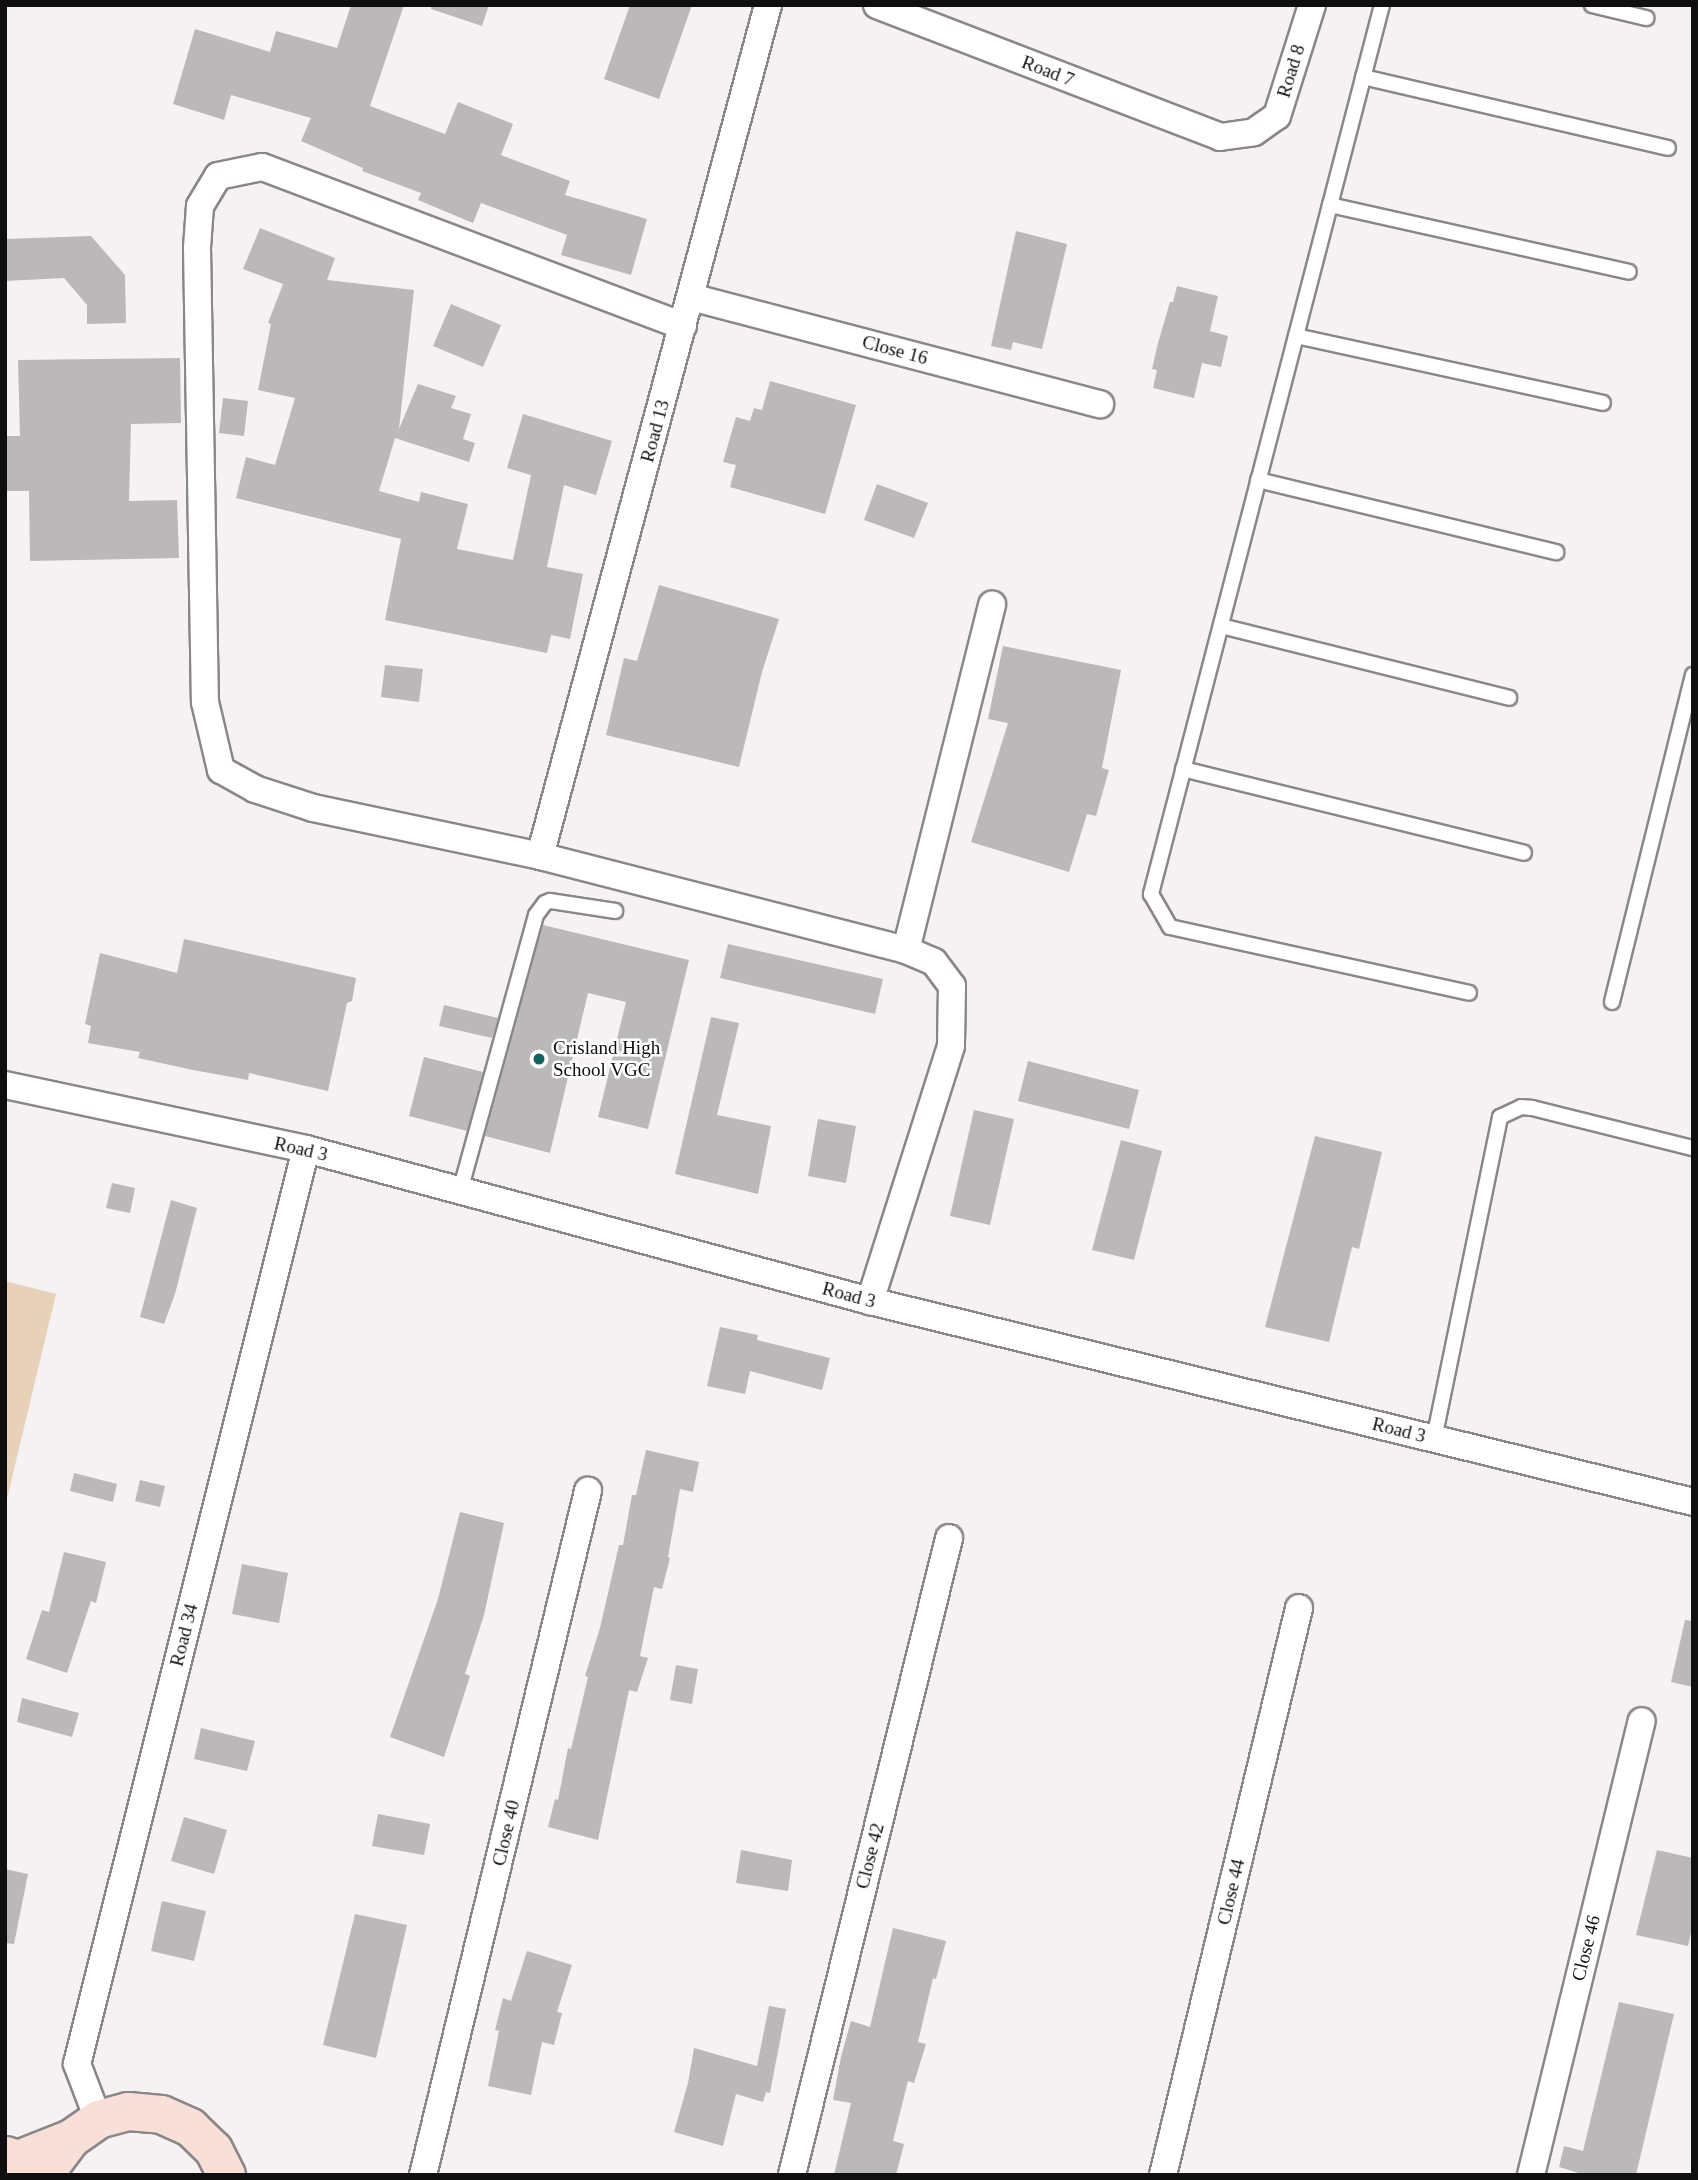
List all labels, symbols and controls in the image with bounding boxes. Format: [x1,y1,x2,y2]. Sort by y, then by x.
street label: Road 8 [1272,42,1310,100]
street label: Road 7 [1019,51,1077,91]
street label: Close 16 [860,330,930,370]
street label: Road 13 [636,397,674,465]
place label: Crisland High School VGC [553,1037,660,1081]
marker: Crisland High School VGC [531,1051,547,1067]
street label: Road 3 [272,1132,330,1166]
street label: Road 3 [820,1277,878,1313]
street label: Road 3 [1370,1412,1428,1448]
street label: Road 34 [165,1601,203,1669]
street label: Close 40 [487,1798,525,1868]
street label: Close 42 [851,1821,889,1891]
street label: Close 44 [1212,1857,1250,1927]
street label: Close 46 [1567,1913,1605,1983]

